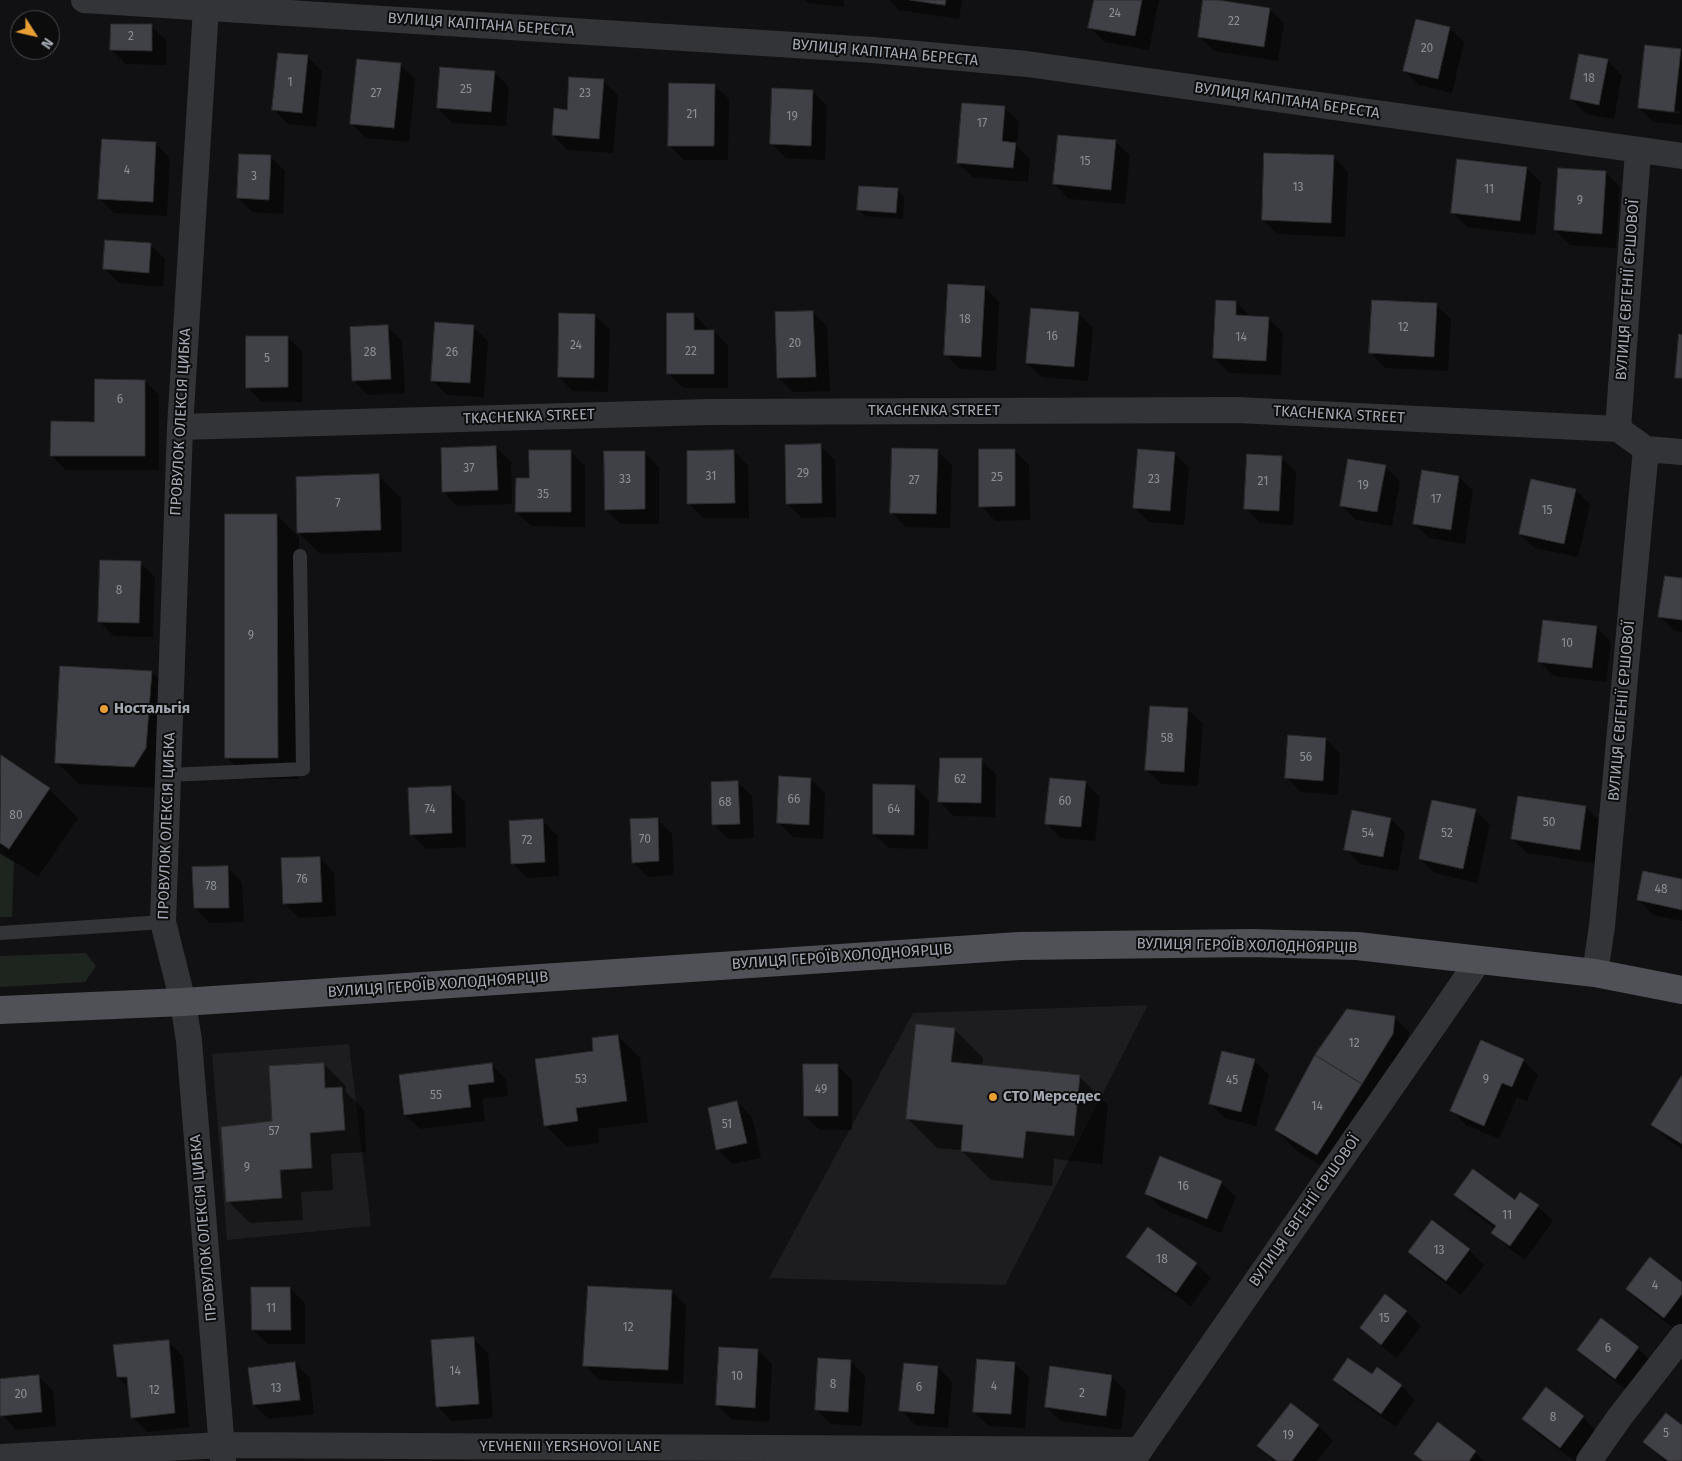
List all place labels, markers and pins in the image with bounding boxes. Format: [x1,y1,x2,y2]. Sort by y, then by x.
place label: Ностальгія [114,700,190,718]
marker: Ностальгія [98,703,110,715]
place label: СТО Мерседес [1003,1088,1101,1106]
marker: СТО Мерседес [987,1091,999,1103]

